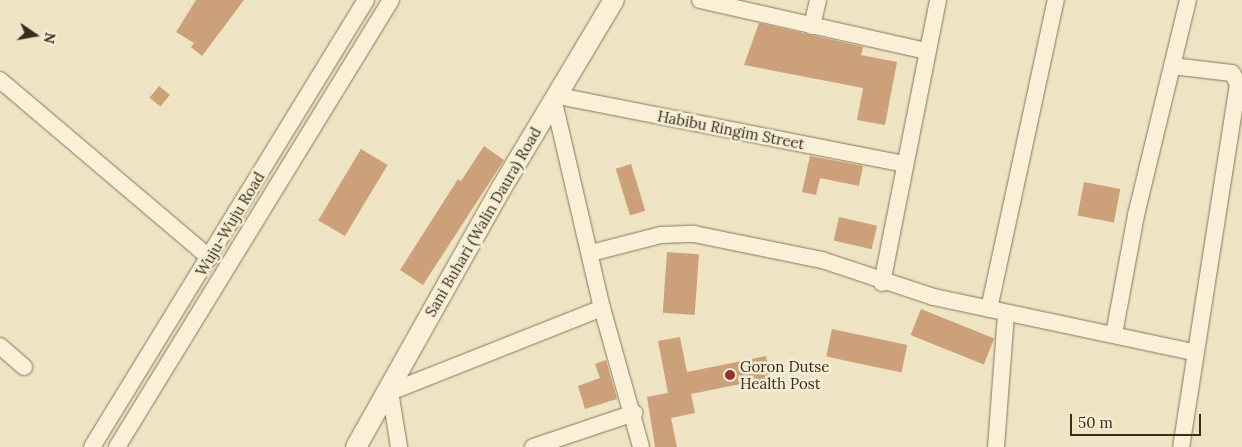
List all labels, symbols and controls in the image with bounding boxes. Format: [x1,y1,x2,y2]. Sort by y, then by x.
north arrow [10,10,60,60]
text: N [40,31,60,45]
street label: Habibu Ringim Street [656,107,806,153]
street label: Sani Buhari (Walin Daura) Road [421,124,545,320]
street label: Wuju-Wuju Road [192,169,268,279]
place label: Goron Dutse Health Post [740,357,829,392]
marker: Goron Dutse Health Post [724,369,736,381]
scale bar [1072,404,1203,436]
text: 50 m [1078,413,1113,432]

